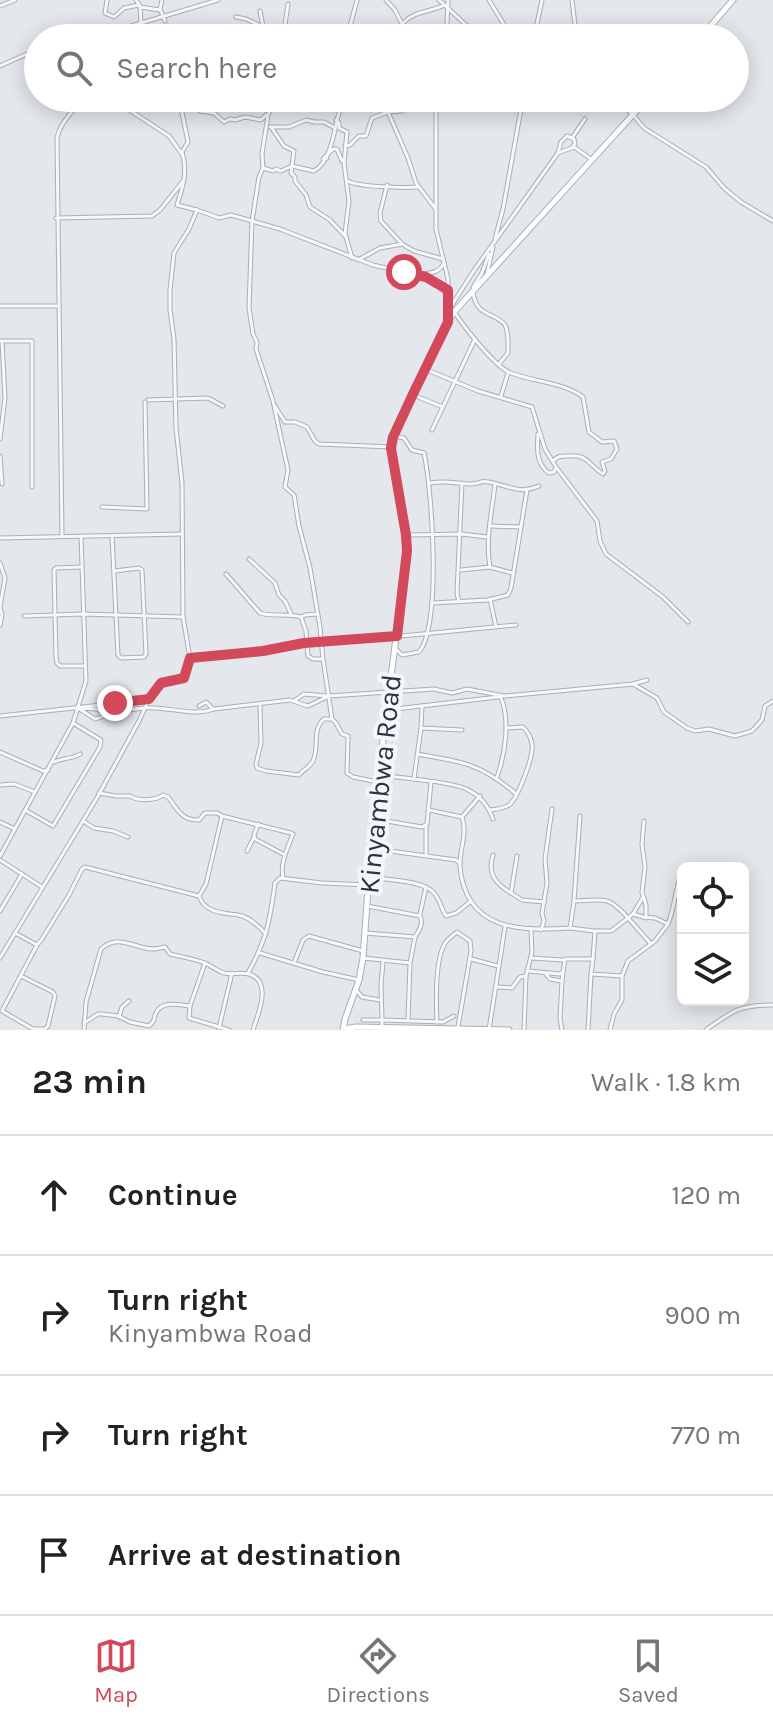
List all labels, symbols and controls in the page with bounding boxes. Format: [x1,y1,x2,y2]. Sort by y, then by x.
search box [24,24,749,112]
icon: search [52,46,96,90]
text: Search here [116,50,277,86]
route start [386,254,422,290]
street label: Kinyambwa Road [352,673,408,895]
route end [97,685,133,721]
map controls [677,862,749,1006]
button: locate [677,862,749,934]
button: layers [677,934,749,1006]
text: 23 min [32,1062,147,1102]
text: Walk · 1.8 km [591,1067,741,1098]
icon: ahead [32,1173,76,1217]
text: Continue [108,1177,238,1213]
text: 120 m [671,1180,741,1211]
text: Turn right [108,1282,248,1318]
icon: right [32,1293,76,1337]
text: 900 m [665,1300,741,1331]
text: Kinyambwa Road [108,1318,313,1349]
icon: right [32,1413,76,1457]
text: Turn right [108,1417,248,1453]
text: 770 m [671,1420,741,1451]
icon: arrive [32,1533,76,1577]
text: Arrive at destination [108,1537,402,1573]
tab: Map [94,1634,138,1708]
tab: Directions [326,1634,430,1708]
tab: Saved [618,1634,679,1708]

